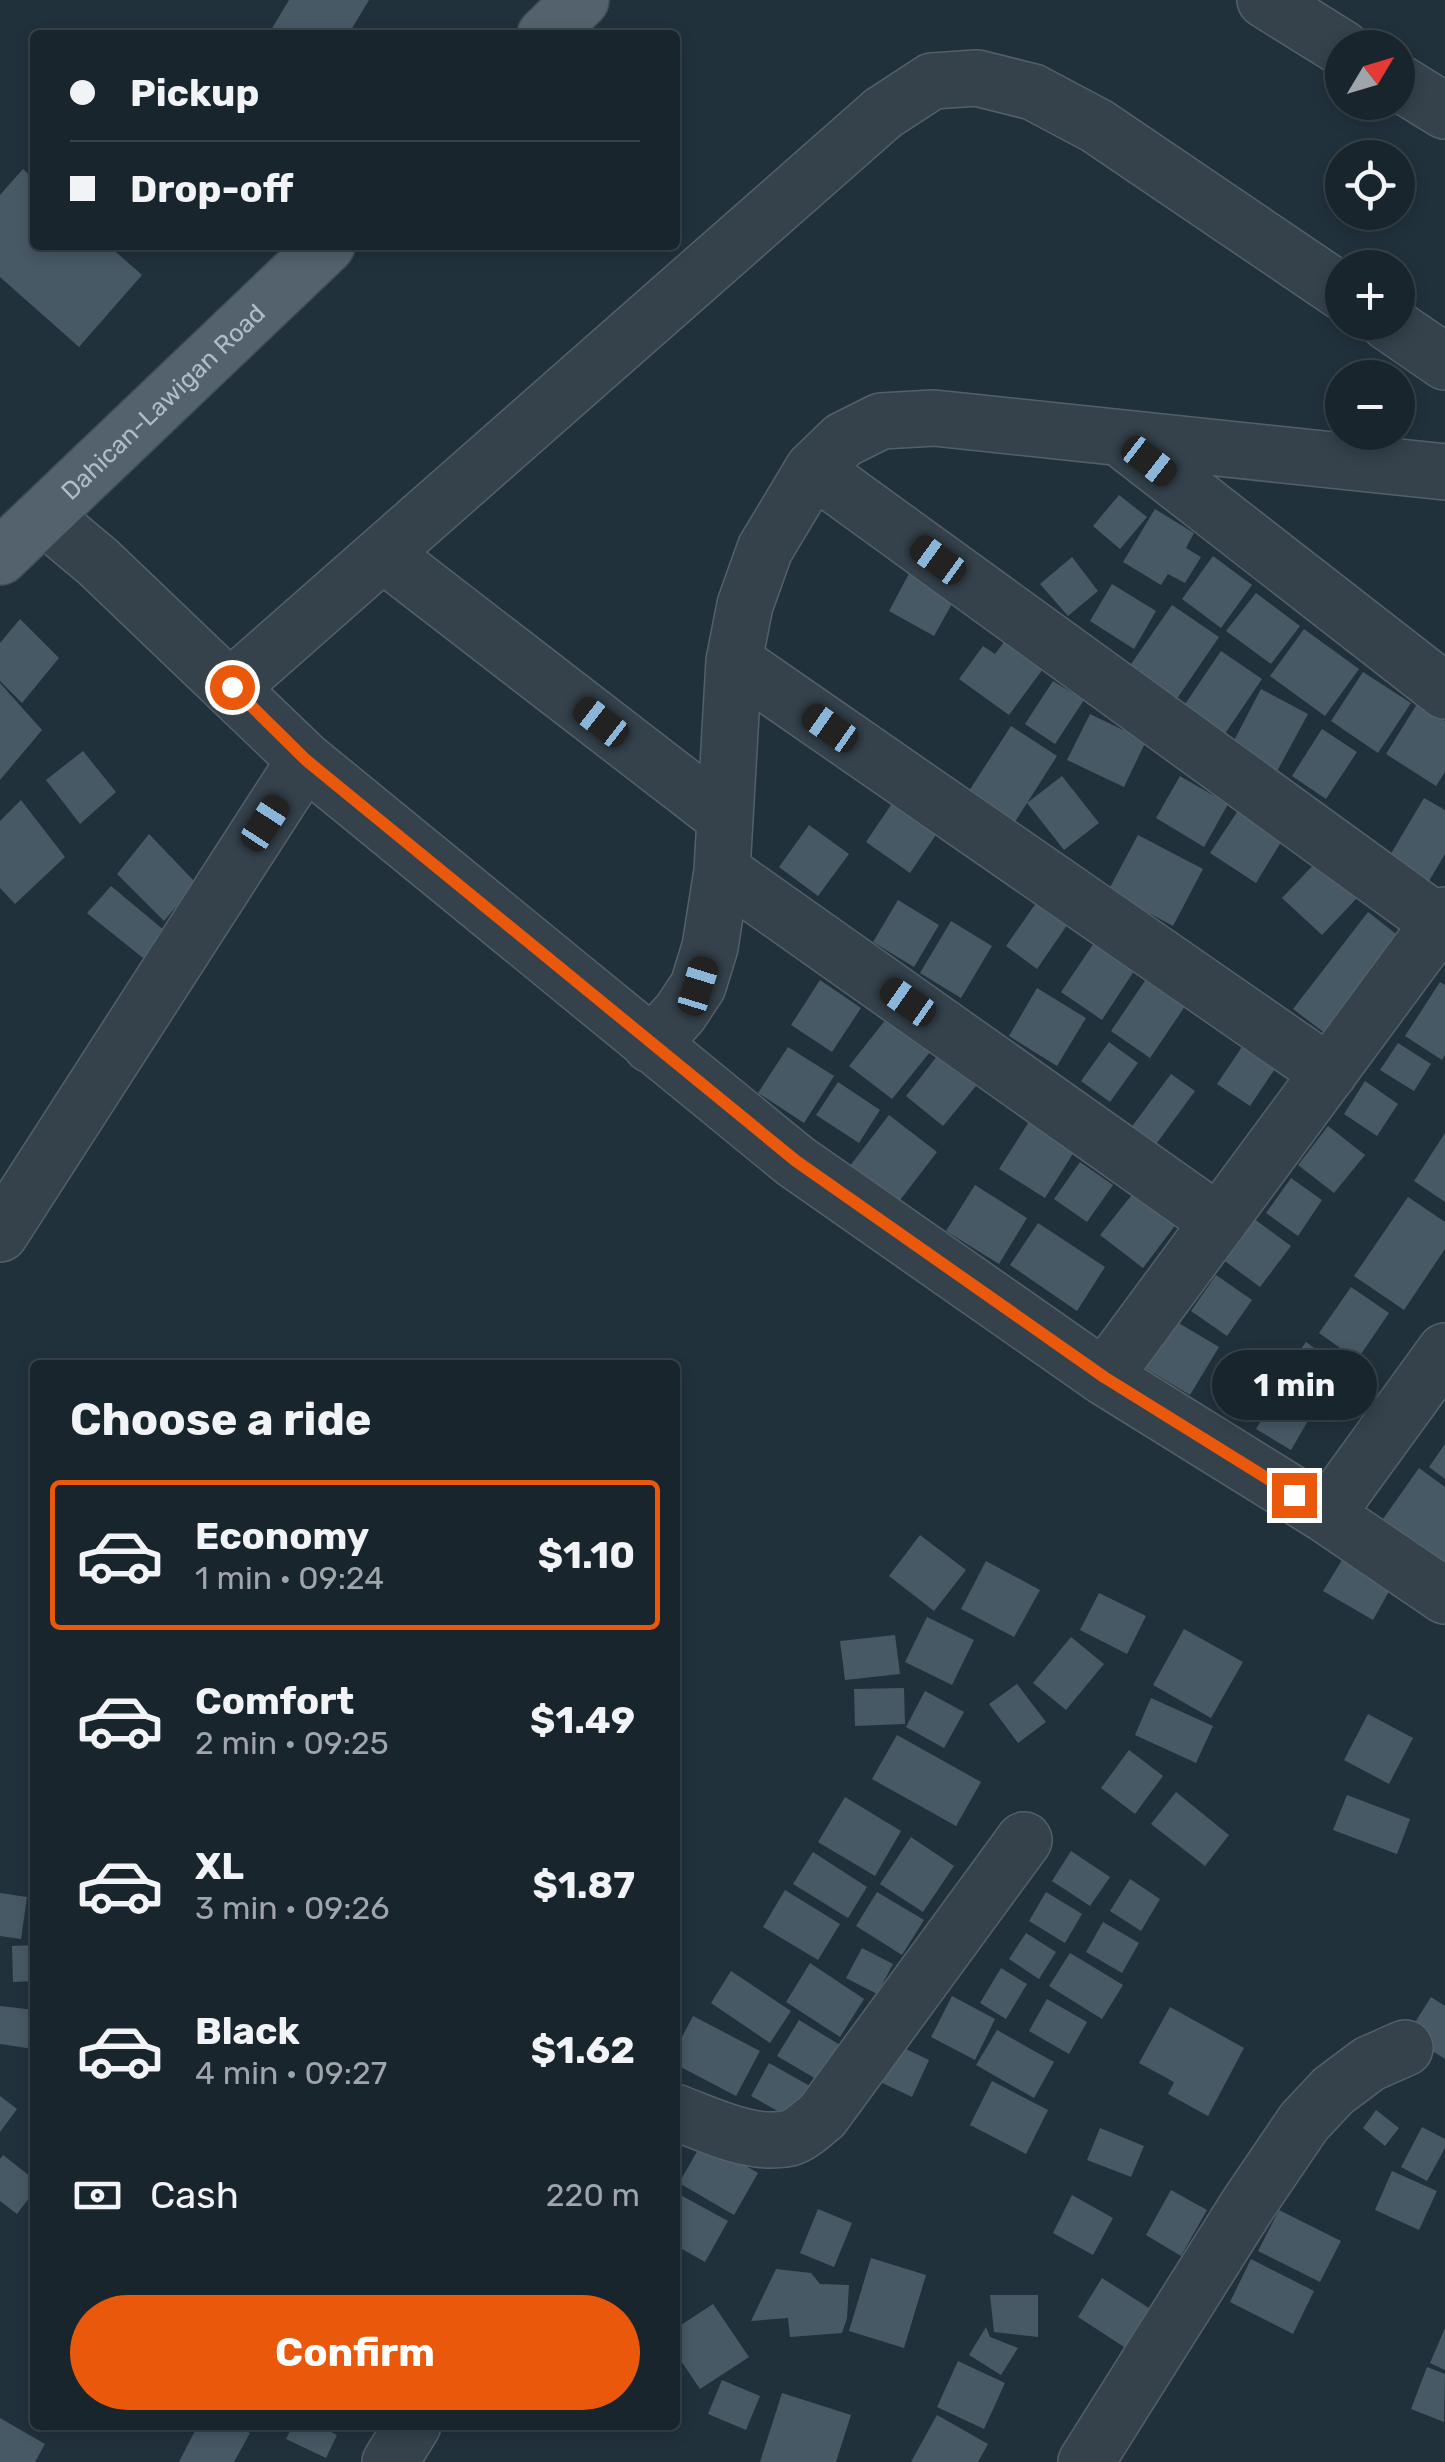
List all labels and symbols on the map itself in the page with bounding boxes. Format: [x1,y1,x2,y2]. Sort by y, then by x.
north arrow [1325,30,1415,120]
street label: Dahican-Lawigan Road [55,298,271,505]
car [1116,431,1182,491]
car [905,530,971,590]
route start [210,665,255,710]
car [568,692,634,752]
car [797,699,863,757]
car [236,790,294,856]
car [675,953,721,1019]
car [875,973,941,1031]
callout: 1 min [1212,1350,1376,1420]
route end [1272,1473,1317,1518]

